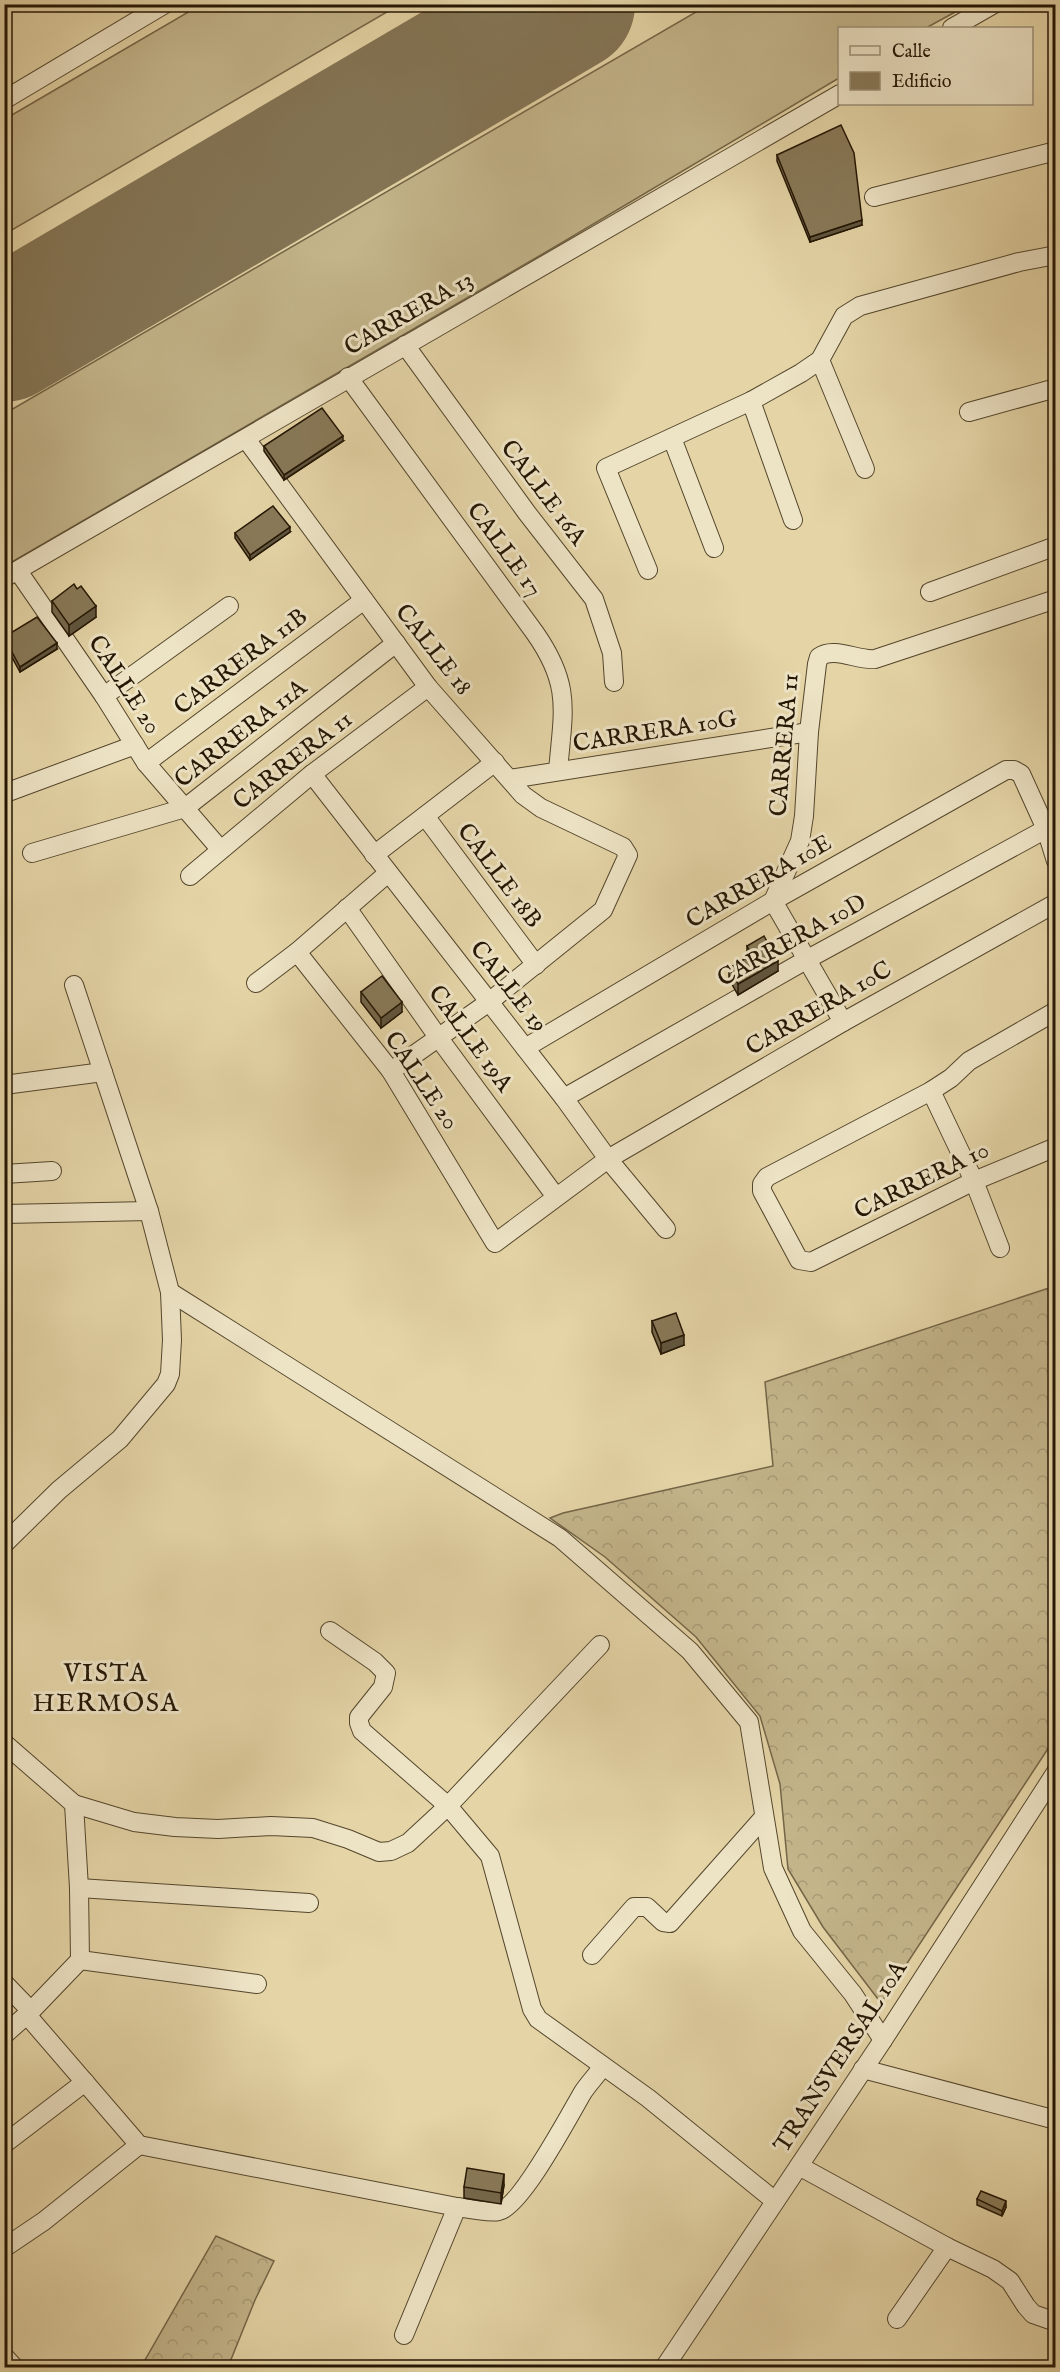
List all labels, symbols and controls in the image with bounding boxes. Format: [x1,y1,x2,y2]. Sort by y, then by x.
legend [838,27,1033,105]
text: Calle [892,41,931,64]
text: Edificio [892,71,952,94]
street label: CARRERA 13 [339,265,479,363]
street label: CALLE 16A [493,434,593,553]
street label: CALLE 17 [459,497,549,603]
street label: CALLE 18 [388,598,478,702]
street label: CARRERA 11B [168,602,314,722]
street label: CALLE 20 [80,629,168,741]
street label: CARRERA 11 [763,672,807,818]
street label: CARRERA 11A [169,673,313,795]
street label: CARRERA 10G [571,704,739,760]
street label: CARRERA 11 [228,705,358,817]
street label: CALLE 18B [449,817,549,935]
street label: CARRERA 10E [681,828,837,936]
street label: CARRERA 10D [712,887,872,995]
street label: CALLE 19 [462,935,554,1039]
street label: CARRERA 10C [740,955,898,1063]
street label: CALLE 19A [421,979,520,1099]
street label: CALLE 20 [377,1026,465,1136]
street label: CARRERA 10 [849,1135,995,1227]
district label: VISTA HERMOSA [32,1657,180,1720]
street label: TRANSVERSAL 10A [767,1954,915,2159]

